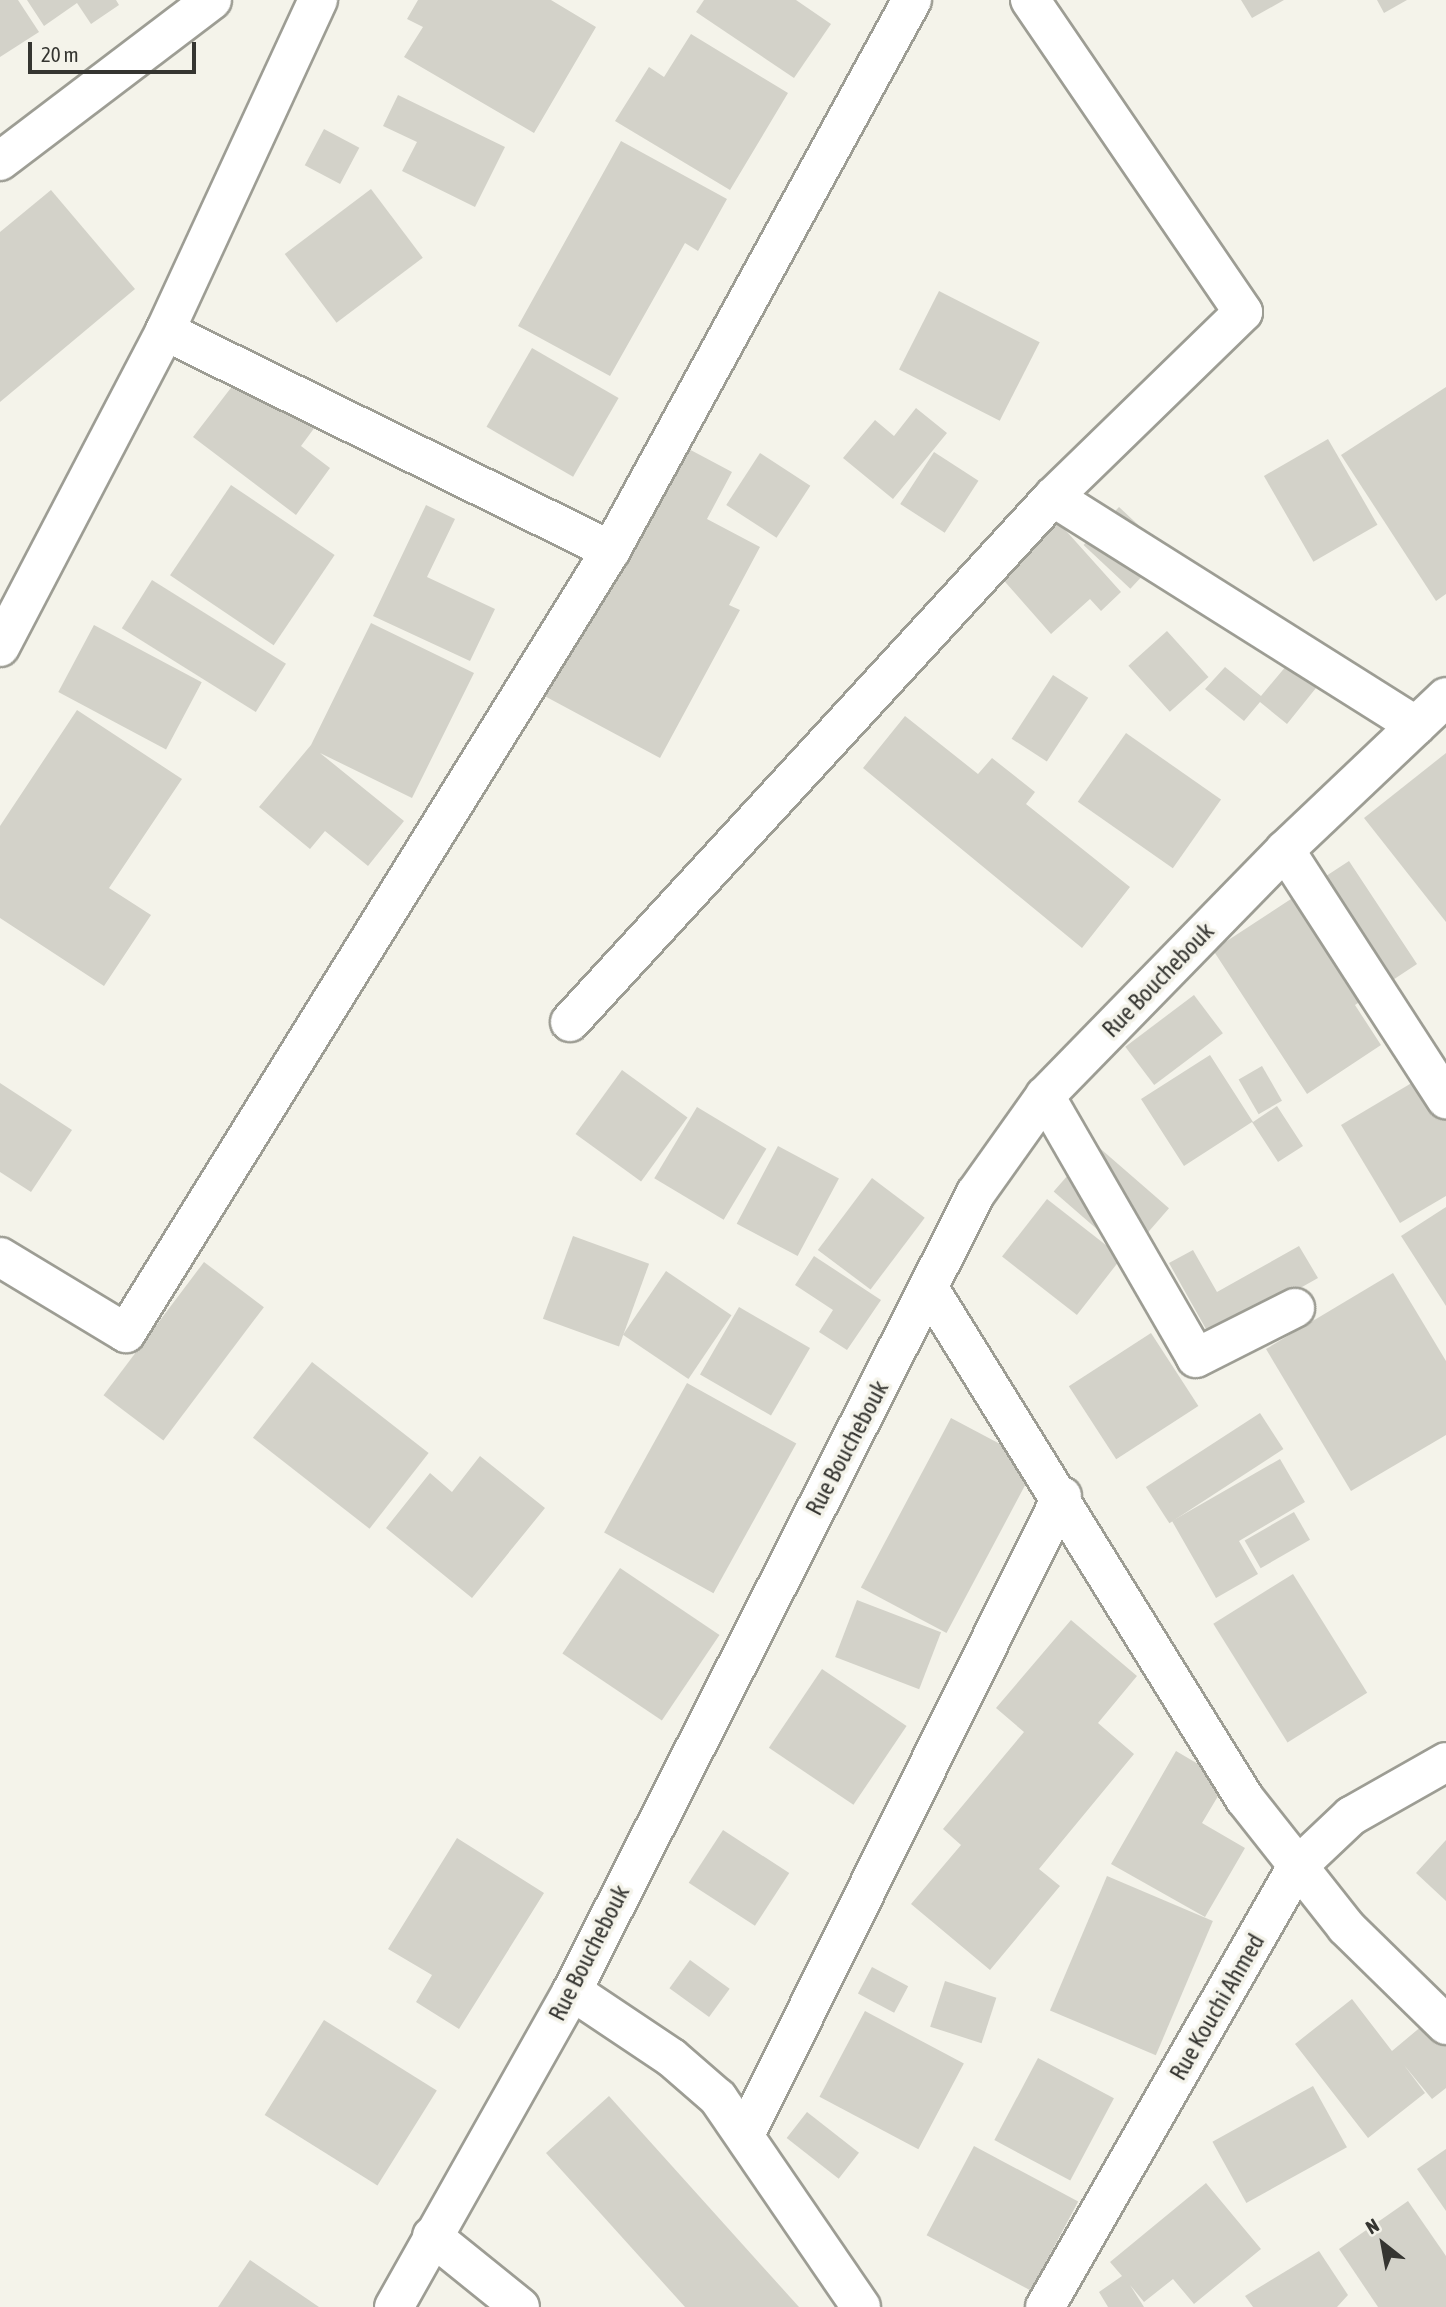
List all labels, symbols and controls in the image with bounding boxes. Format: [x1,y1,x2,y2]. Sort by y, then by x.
scale bar [32,28,200,72]
text: 20 m [41,42,79,66]
street label: Rue Bouchebouk [1096,917,1220,1043]
street label: Rue Bouchebouk [799,1376,895,1520]
street label: Rue Bouchebouk [543,1880,635,2026]
street label: Rue Kouchi Ahmed [1164,1929,1270,2085]
north arrow [1348,2209,1418,2279]
text: N [1362,2214,1383,2238]

